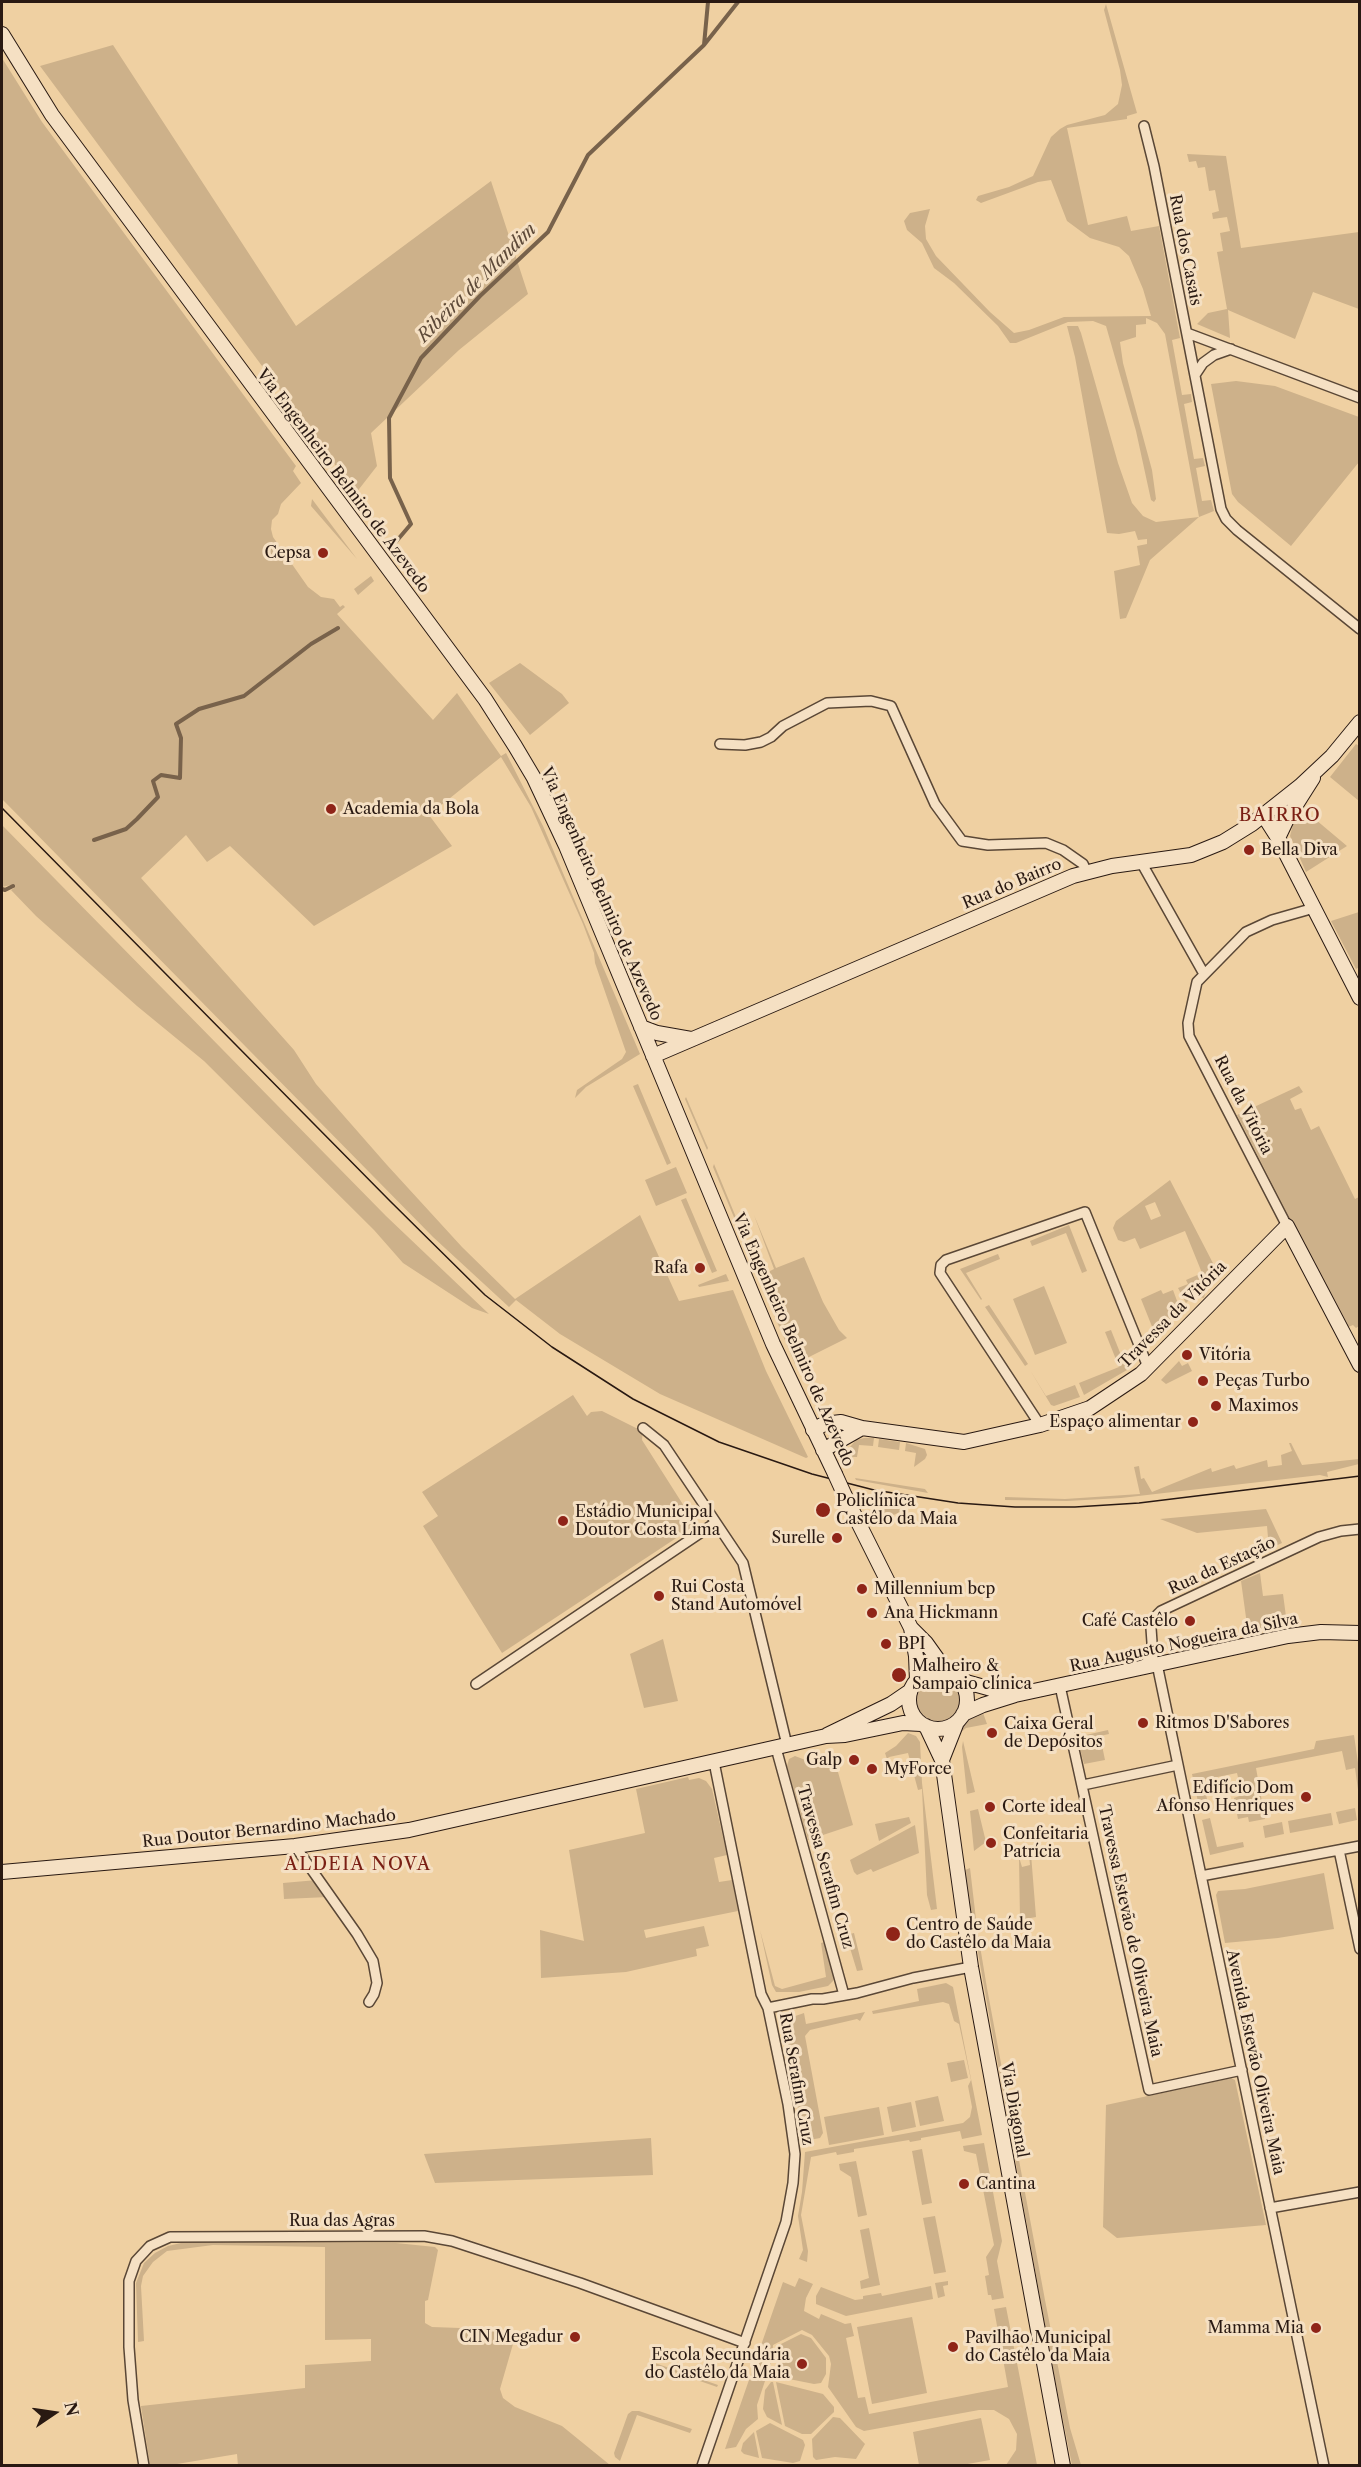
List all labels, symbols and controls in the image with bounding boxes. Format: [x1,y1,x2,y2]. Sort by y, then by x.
street label: Rua dos Casais [1165,193,1205,307]
water label: Ribeira de Mandim [413,219,541,347]
street label: Via Engenheiro Belmiro de Azevedo [252,365,434,597]
place label: Cepsa [264,543,311,563]
marker: Cepsa [316,546,330,560]
street label: Via Engenheiro Belmiro de Azevedo [536,764,666,1024]
place label: Academia da Bola [343,799,479,819]
marker: Academia da Bola [324,802,338,816]
district label: BAIRRO [1239,805,1321,827]
place label: Bella Diva [1261,840,1338,860]
marker: Bella Diva [1242,843,1256,857]
street label: Rua do Bairro [960,855,1064,913]
street label: Rua da Vitória [1210,1052,1276,1158]
street label: Via Engenheiro Belmiro de Azevedo [728,1210,858,1470]
street label: Travessa da Vitória [1115,1257,1231,1373]
place label: Rafa [654,1258,688,1278]
marker: Rafa [693,1261,707,1275]
place label: Vitória [1199,1345,1251,1365]
marker: Vitória [1180,1348,1194,1362]
place label: Peças Turbo [1215,1371,1310,1391]
marker: Peças Turbo [1196,1374,1210,1388]
place label: Maximos [1228,1396,1298,1416]
marker: Maximos [1209,1399,1223,1413]
place label: Espaço alimentar [1049,1412,1181,1432]
marker: Espaço alimentar [1186,1415,1200,1429]
place label: Policlínica Castêlo da Maia [836,1491,957,1529]
marker: Policlínica Castêlo da Maia [814,1501,832,1519]
place label: Estádio Municipal Doutor Costa Lima [575,1502,720,1540]
marker: Estádio Municipal Doutor Costa Lima [556,1514,570,1528]
place label: Surelle [772,1528,825,1548]
marker: Surelle [830,1531,844,1545]
street label: Rua da Estação [1166,1533,1278,1599]
place label: Rui Costa Stand Automóvel [671,1577,802,1615]
place label: Millennium bcp [874,1579,995,1599]
marker: Millennium bcp [855,1582,869,1596]
marker: Rui Costa Stand Automóvel [652,1589,666,1603]
place label: Ana Hickmann [884,1603,998,1623]
marker: Ana Hickmann [865,1606,879,1620]
street label: Rua Augusto Nogueira da Silva [1068,1609,1300,1677]
place label: Café Castêlo [1082,1611,1178,1631]
marker: Café Castêlo [1183,1614,1197,1628]
place label: BPI [898,1634,926,1654]
marker: BPI [879,1637,893,1651]
place label: Malheiro & Sampaio clínica [912,1656,1032,1694]
marker: Malheiro & Sampaio clínica [890,1666,908,1684]
place label: Ritmos D'Sabores [1155,1713,1289,1733]
place label: Caixa Geral de Depósitos [1004,1714,1103,1752]
marker: Ritmos D'Sabores [1136,1716,1150,1730]
marker: Caixa Geral de Depósitos [985,1726,999,1740]
place label: Galp [806,1750,842,1770]
marker: Galp [847,1753,861,1767]
place label: MyForce [884,1759,952,1779]
marker: MyForce [865,1762,879,1776]
place label: Edifício Dom Afonso Henriques [1156,1778,1294,1816]
street label: Travessa Serafim Cruz [792,1783,858,1951]
marker: Edifício Dom Afonso Henriques [1299,1790,1313,1804]
place label: Corte ideal [1002,1797,1087,1817]
marker: Corte ideal [983,1800,997,1814]
street label: Travessa Estevão de Oliveira Maia [1094,1803,1166,2059]
street label: Rua Doutor Bernardino Machado [141,1806,397,1852]
place label: Confeitaria Patrícia [1003,1824,1089,1862]
marker: Confeitaria Patrícia [984,1836,998,1850]
district label: ALDEIA NOVA [284,1854,432,1876]
place label: Centro de Saúde do Castêlo da Maia [906,1915,1051,1953]
marker: Centro de Saúde do Castêlo da Maia [884,1925,902,1943]
street label: Avenida Estevão Oliveira Maia [1222,1947,1288,2177]
street label: Rua Serafim Cruz [775,2011,817,2147]
street label: Via Diagonal [996,2061,1032,2159]
place label: Cantina [976,2174,1036,2194]
marker: Cantina [957,2177,971,2191]
street label: Rua das Agras [289,2211,395,2231]
place label: Mamma Mia [1208,2318,1304,2338]
marker: Mamma Mia [1309,2321,1323,2335]
place label: CIN Megadur [459,2327,563,2347]
place label: Pavilhão Municipal do Castêlo da Maia [965,2328,1111,2366]
marker: CIN Megadur [568,2330,582,2344]
marker: Pavilhão Municipal do Castêlo da Maia [946,2340,960,2354]
place label: Escola Secundária do Castêlo da Maia [645,2345,790,2383]
marker: Escola Secundária do Castêlo da Maia [795,2357,809,2371]
north arrow [24,2383,84,2443]
text: N [60,2400,83,2418]

